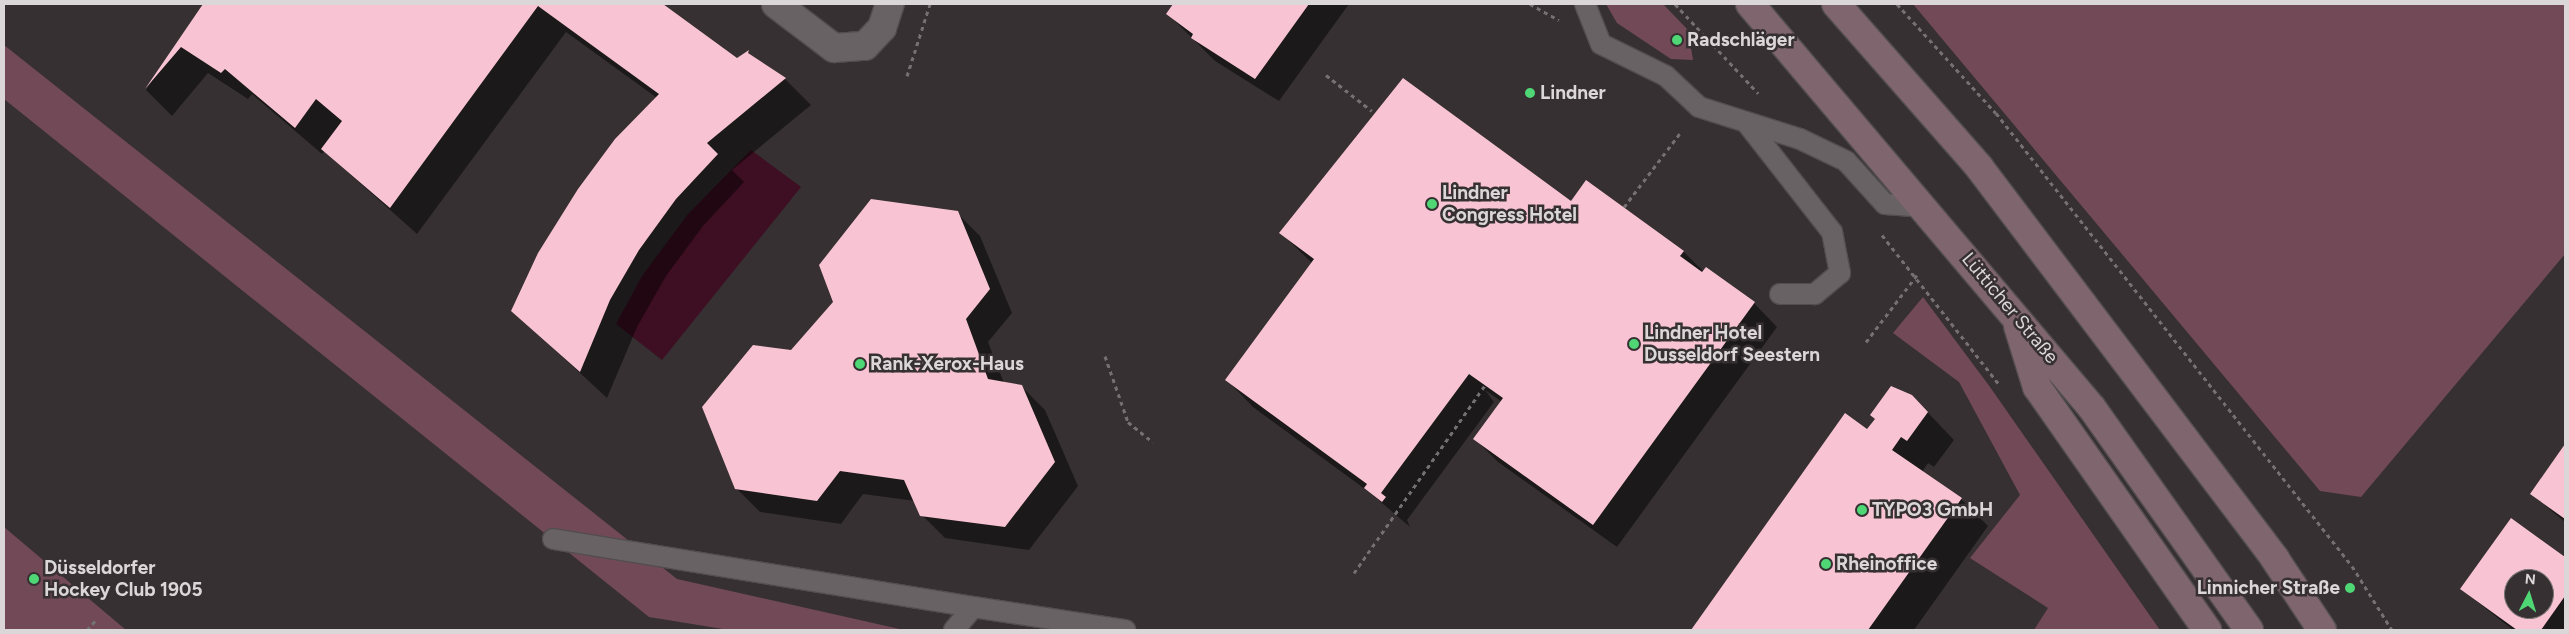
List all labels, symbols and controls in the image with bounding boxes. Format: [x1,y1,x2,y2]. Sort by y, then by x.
place label: Radschläger [1687,29,1795,51]
marker: Radschläger [1671,34,1683,46]
place label: Lindner [1540,82,1606,104]
marker: Lindner [1524,87,1536,99]
place label: Lindner Congress Hotel [1442,182,1577,226]
marker: Lindner Congress Hotel [1426,198,1438,210]
street label: Lütticher Straße [1957,248,2063,368]
place label: Lindner Hotel Dusseldorf Seestern [1644,322,1820,366]
marker: Lindner Hotel Dusseldorf Seestern [1628,338,1640,350]
place label: Rank-Xerox-Haus [870,353,1024,375]
marker: Rank-Xerox-Haus [854,358,866,370]
place label: TYPO3 GmbH [1872,499,1993,521]
marker: TYPO3 GmbH [1856,504,1868,516]
place label: Rheinoffice [1836,553,1937,575]
place label: Düsseldorfer Hockey Club 1905 [44,557,202,601]
marker: Rheinoffice [1820,558,1832,570]
north arrow [2504,569,2554,619]
text: N [2524,571,2536,588]
marker: Düsseldorfer Hockey Club 1905 [28,573,40,585]
place label: Linnicher Straße [2197,577,2340,599]
marker: Linnicher Straße [2344,582,2356,594]

